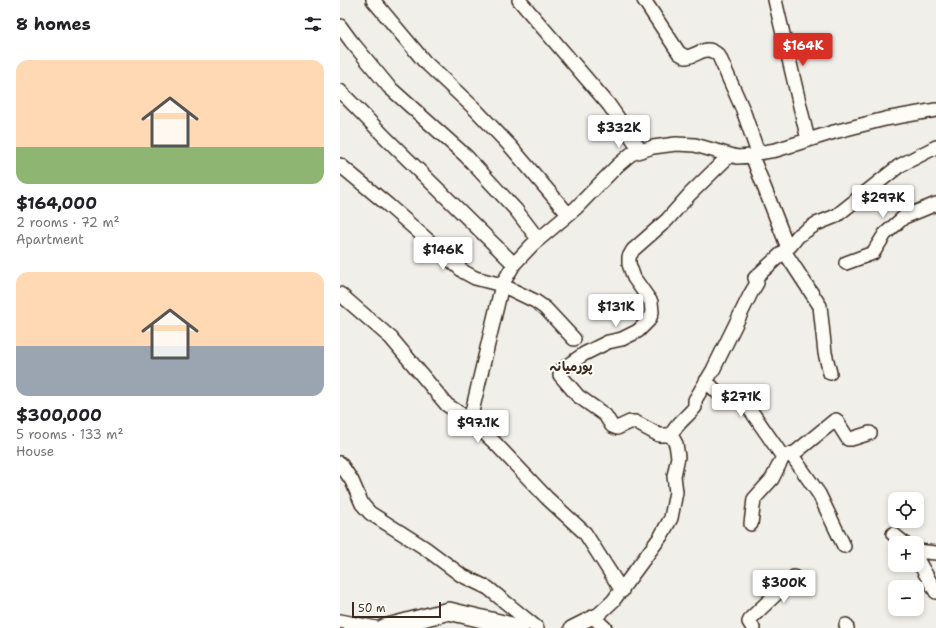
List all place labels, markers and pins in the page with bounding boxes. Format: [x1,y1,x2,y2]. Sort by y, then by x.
pin: $164K [775,33,831,67]
pin: $332K [591,115,647,149]
pin: $297K [855,185,911,219]
pin: $146K [415,237,471,271]
pin: $131K [588,294,644,328]
pin: $271K [713,384,769,418]
pin: $97.1K [445,410,511,444]
pin: $300K [756,570,812,604]

